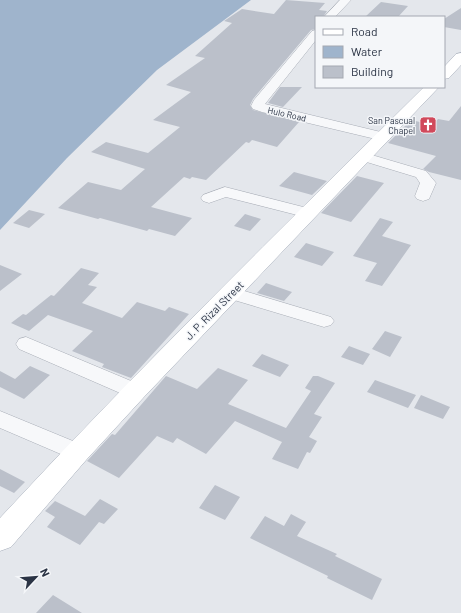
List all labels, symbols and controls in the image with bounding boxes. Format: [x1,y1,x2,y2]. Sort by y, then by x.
legend [315,16,445,88]
text: Road [351,24,378,38]
text: Water [351,44,383,58]
text: Building [351,64,393,78]
street label: Hulo Road [267,104,308,124]
place label: San Pascual Chapel [368,115,415,136]
church icon: San Pascual Chapel [418,115,438,135]
street label: J. P. Rizal Street [182,278,246,342]
north arrow [16,557,56,597]
text: N [38,566,53,579]

